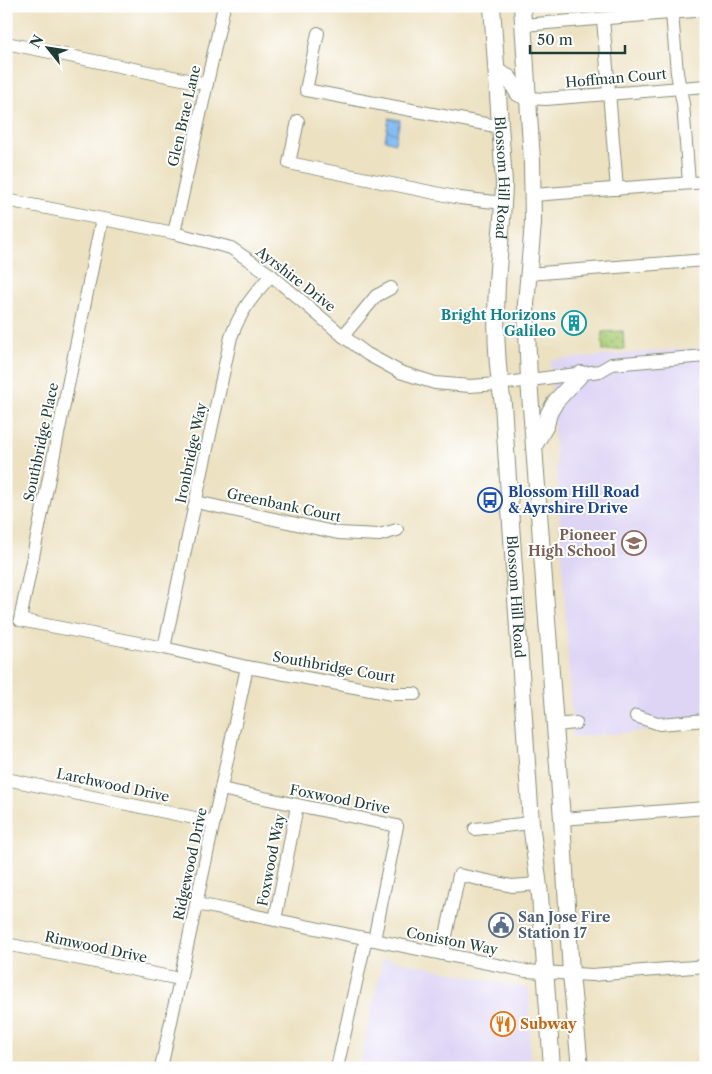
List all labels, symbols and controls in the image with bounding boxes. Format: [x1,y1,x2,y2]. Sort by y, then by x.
north arrow [22,22,72,72]
scale bar [530,22,624,54]
text: 50 m [537,30,573,49]
text: N [26,32,48,51]
street label: Glen Brae Lane [164,63,204,168]
street label: Hoffman Court [565,65,667,91]
street label: Blossom Hill Road [490,116,513,240]
street label: Ayrshire Drive [252,242,339,316]
place label: Bright Horizons Galileo [441,306,556,340]
building icon: Bright Horizons Galileo [561,310,587,336]
street label: Southbridge Place [20,381,62,503]
street label: Ironbridge Way [172,401,211,505]
place label: Blossom Hill Road & Ayrshire Drive [508,483,640,517]
street label: Greenbank Court [225,484,343,526]
bus stop icon: Blossom Hill Road & Ayrshire Drive [477,487,503,513]
place label: Pioneer High School [528,526,616,560]
school or university icon: Pioneer High School [621,530,647,556]
street label: Blossom Hill Road [503,535,529,659]
street label: Southbridge Court [271,647,397,687]
street label: Larchwood Drive [55,764,171,806]
street label: Foxwood Drive [288,780,392,818]
street label: Ridgewood Drive [169,806,211,922]
street label: Foxwood Way [253,812,289,908]
place label: San Jose Fire Station 17 [518,908,610,942]
public building icon: San Jose Fire Station 17 [488,912,514,938]
street label: Coniston Way [405,923,499,959]
street label: Rimwood Drive [43,927,149,967]
restaurant icon: Subway [490,1011,516,1037]
place label: Subway [520,1015,577,1033]

